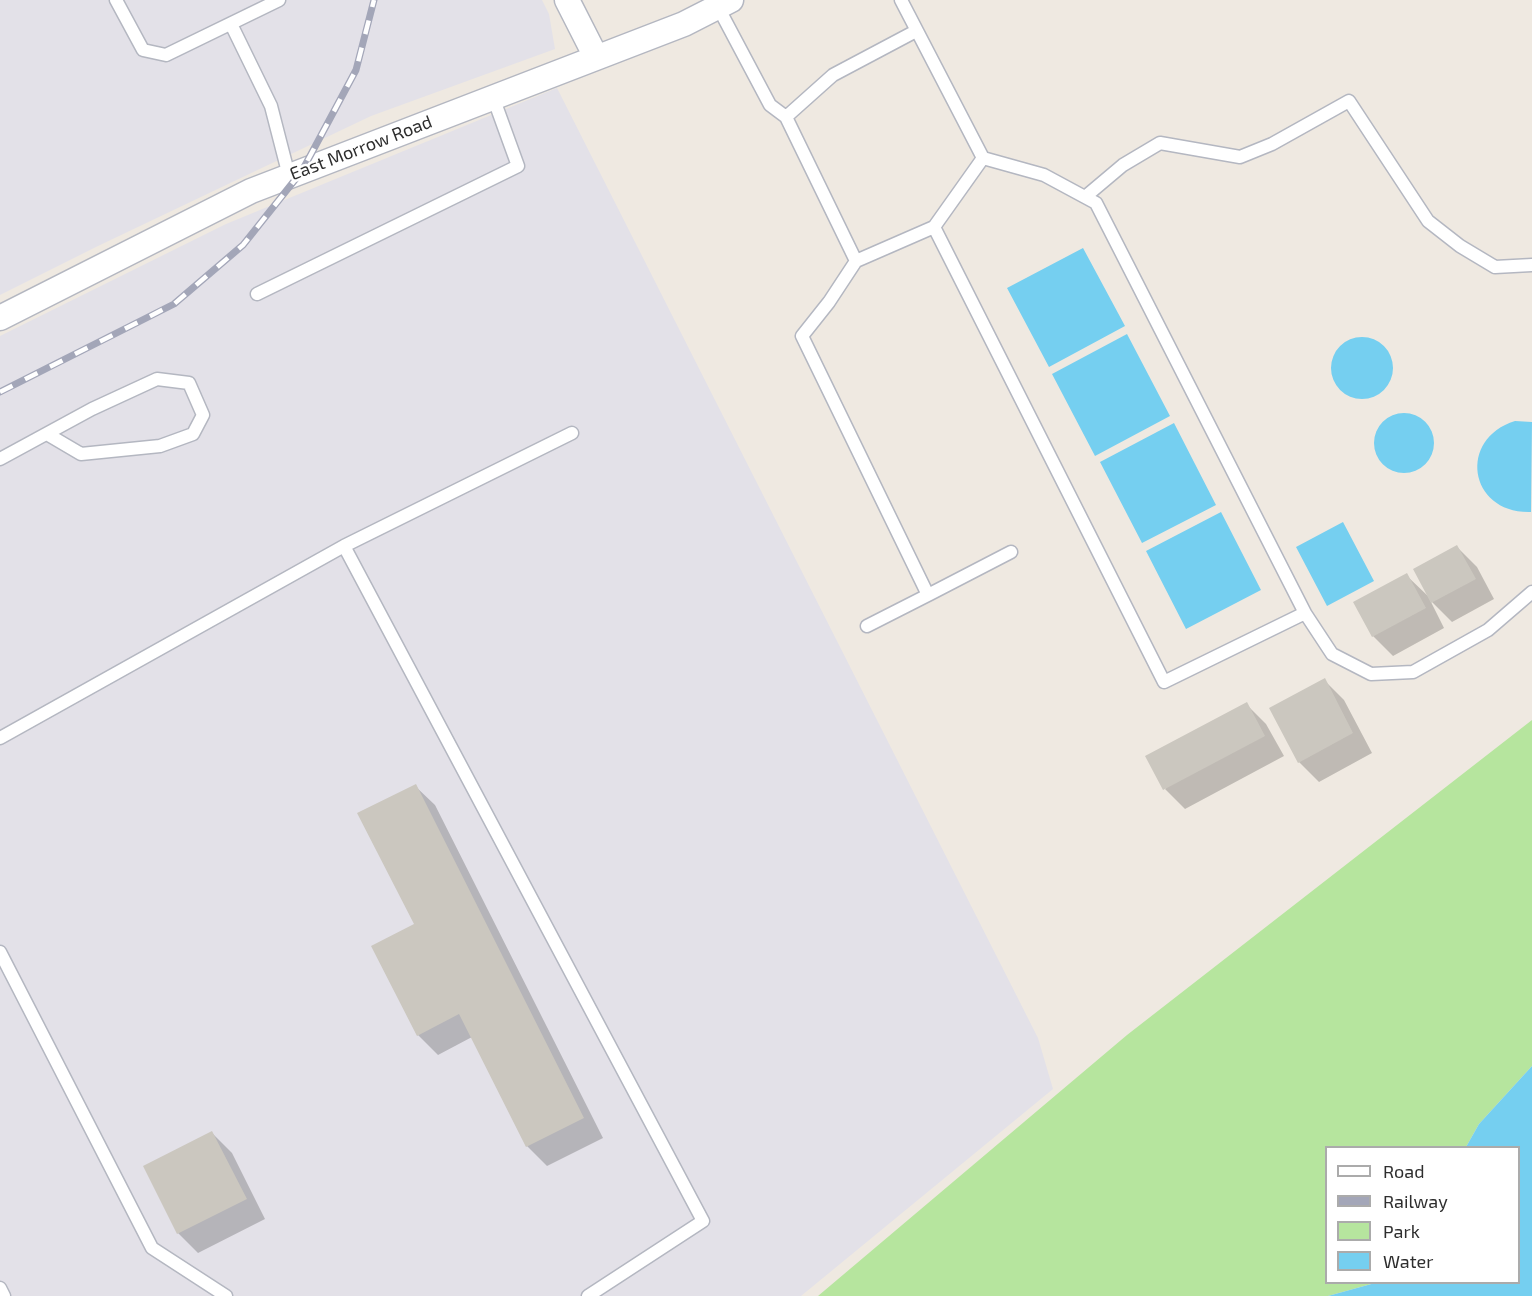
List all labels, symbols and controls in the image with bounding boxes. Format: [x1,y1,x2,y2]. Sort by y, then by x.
street label: East Morrow Road [287,111,435,185]
legend [1325,1146,1520,1284]
text: Road [1383,1160,1424,1182]
text: Railway [1383,1190,1448,1212]
text: Park [1383,1220,1420,1242]
text: Water [1383,1250,1433,1272]

